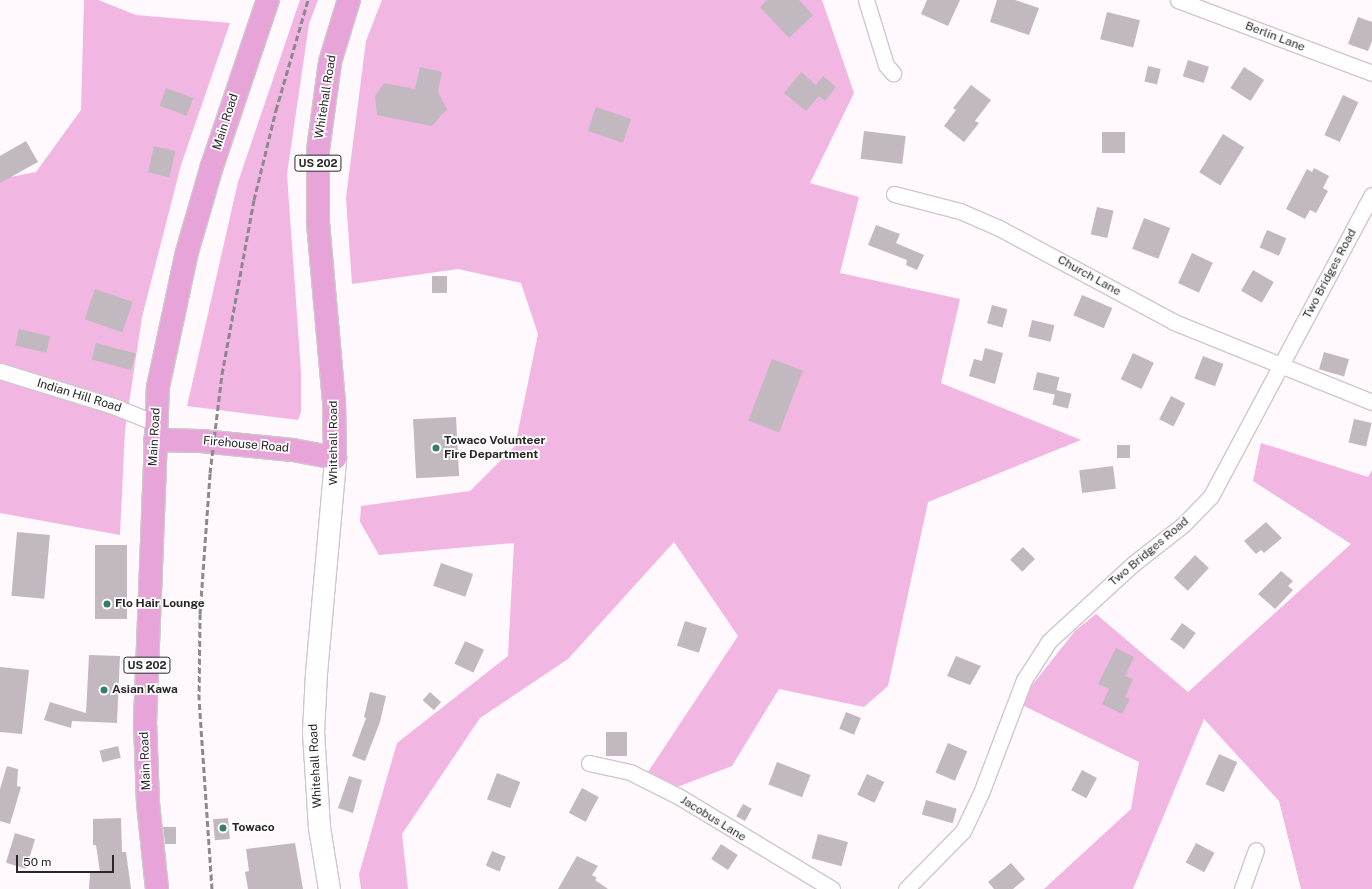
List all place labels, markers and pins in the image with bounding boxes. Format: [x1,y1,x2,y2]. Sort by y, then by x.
place label: Towaco Volunteer Fire Department [444,434,546,462]
marker: Towaco Volunteer Fire Department [431,443,441,453]
place label: Flo Hair Lounge [115,597,205,611]
marker: Flo Hair Lounge [102,599,112,609]
place label: Asian Kawa [112,683,178,697]
marker: Asian Kawa [99,685,109,695]
place label: Towaco [232,821,275,835]
marker: Towaco [217,822,229,834]

